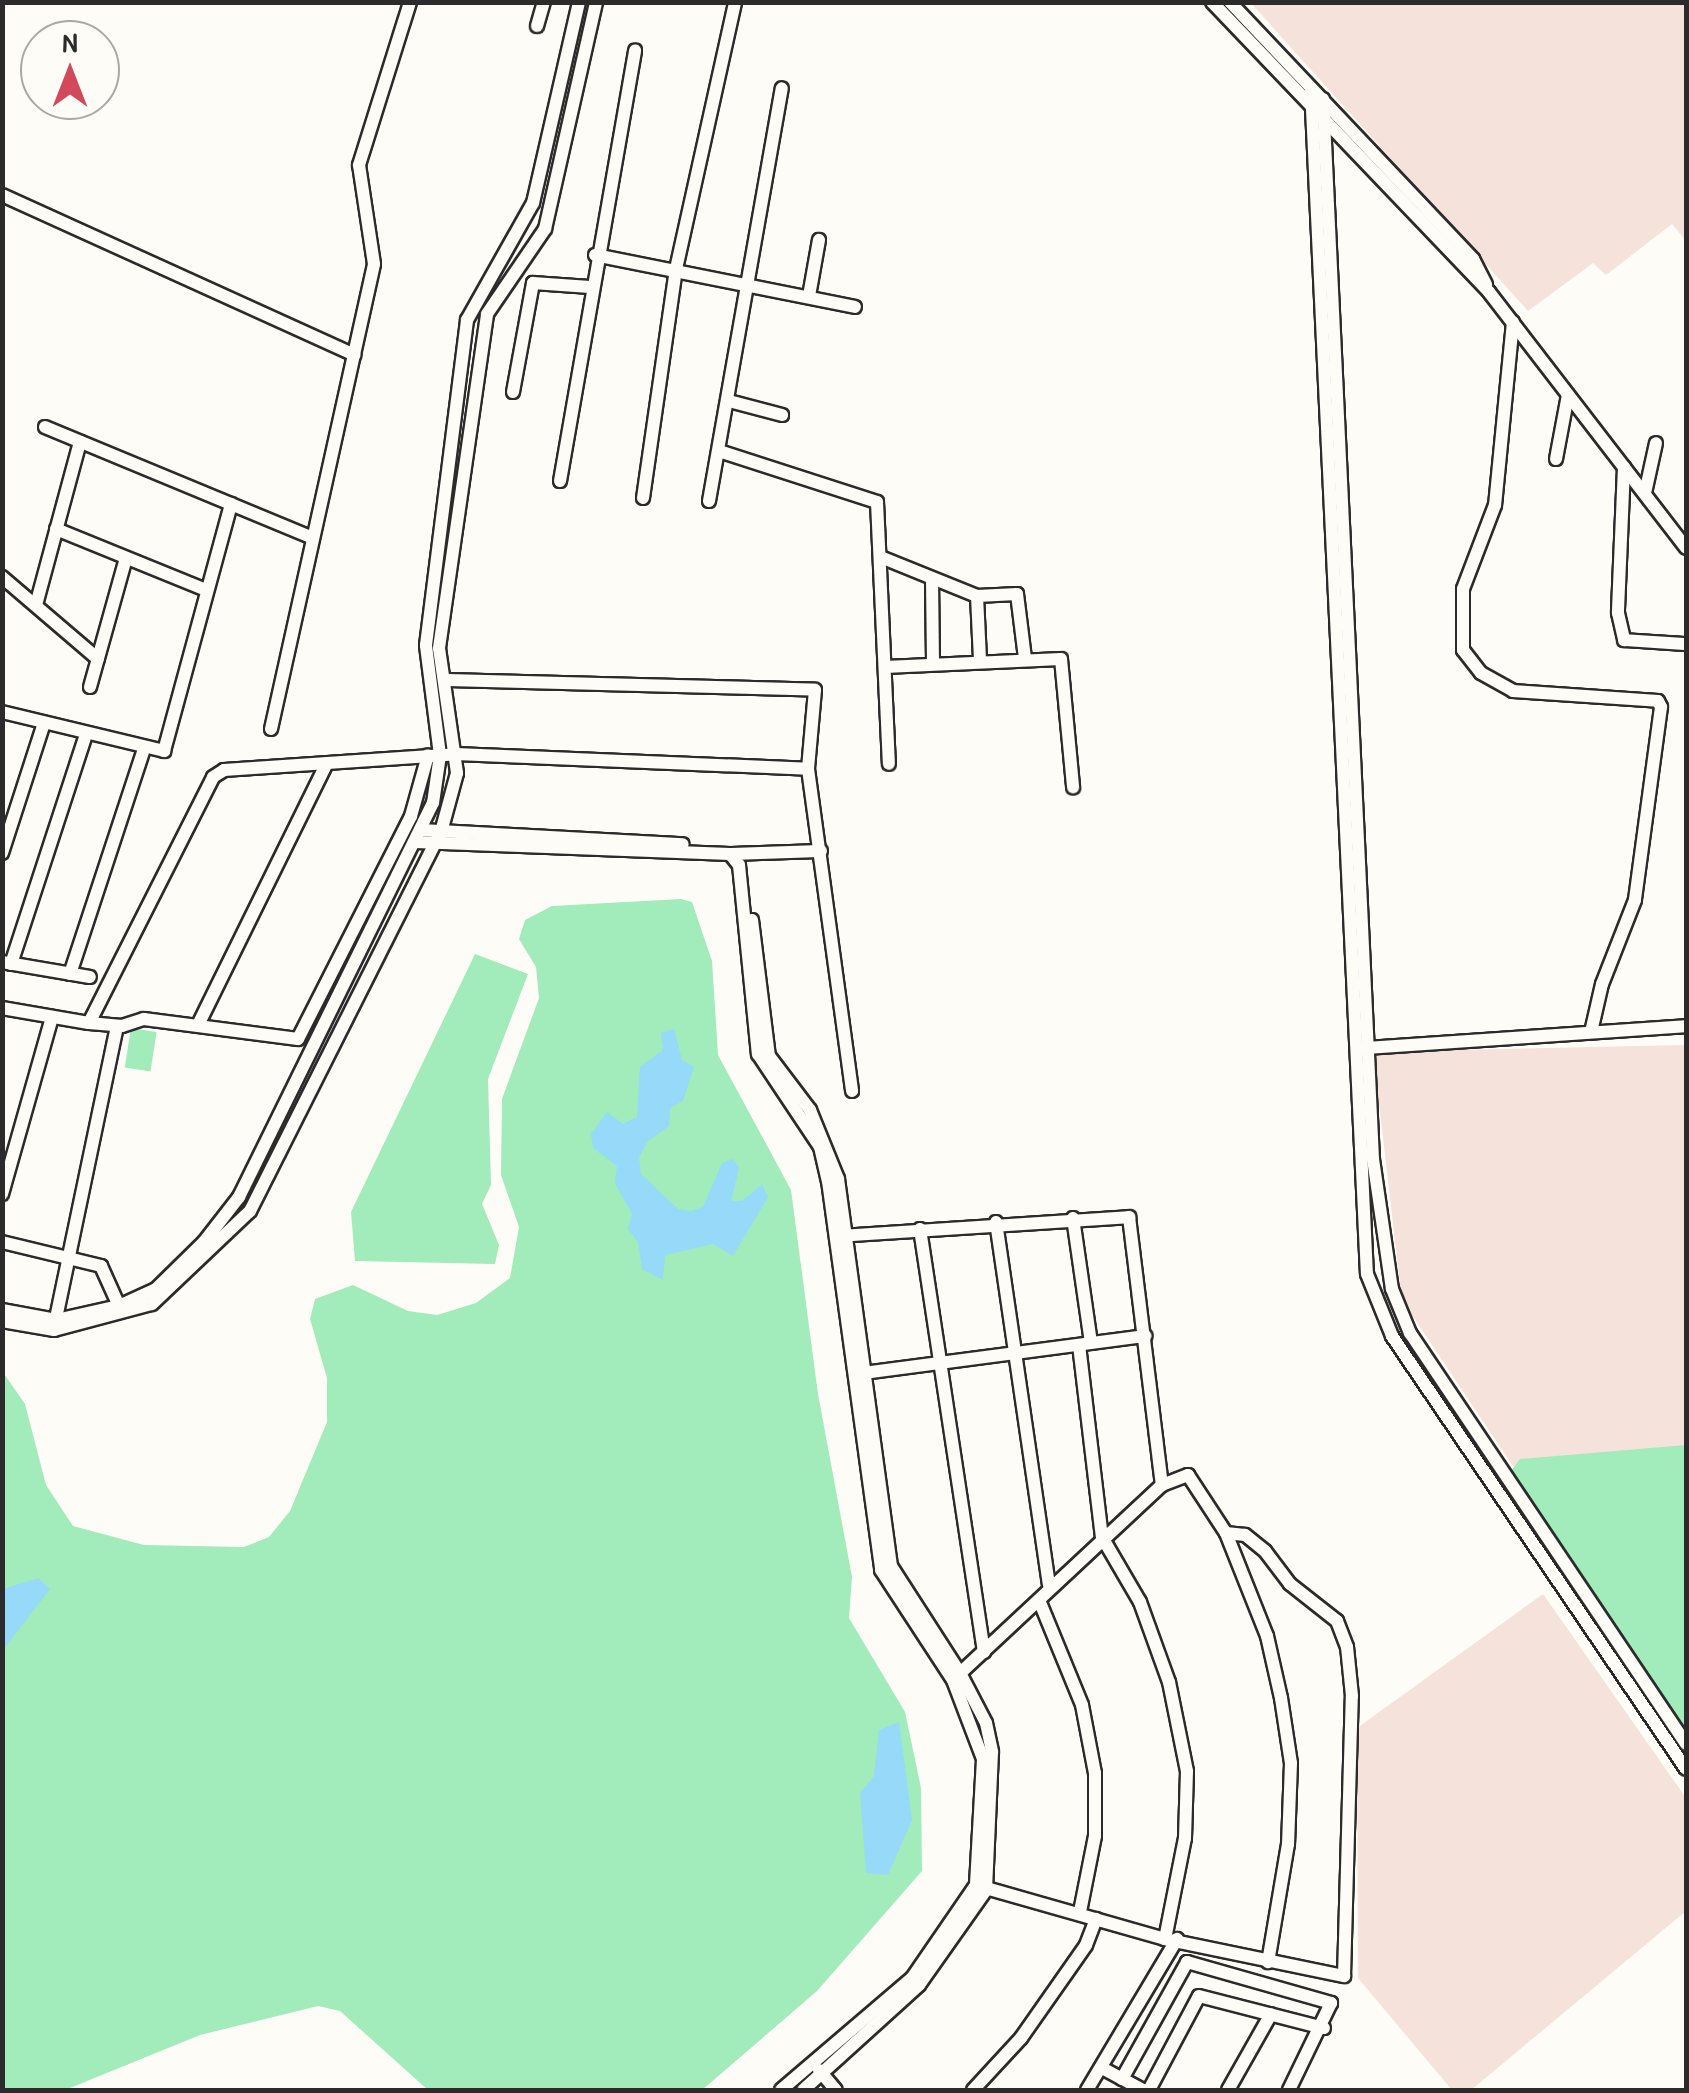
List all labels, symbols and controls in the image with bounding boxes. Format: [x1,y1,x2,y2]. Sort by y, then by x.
north arrow [20,20,120,120]
text: N [63,23,77,61]

